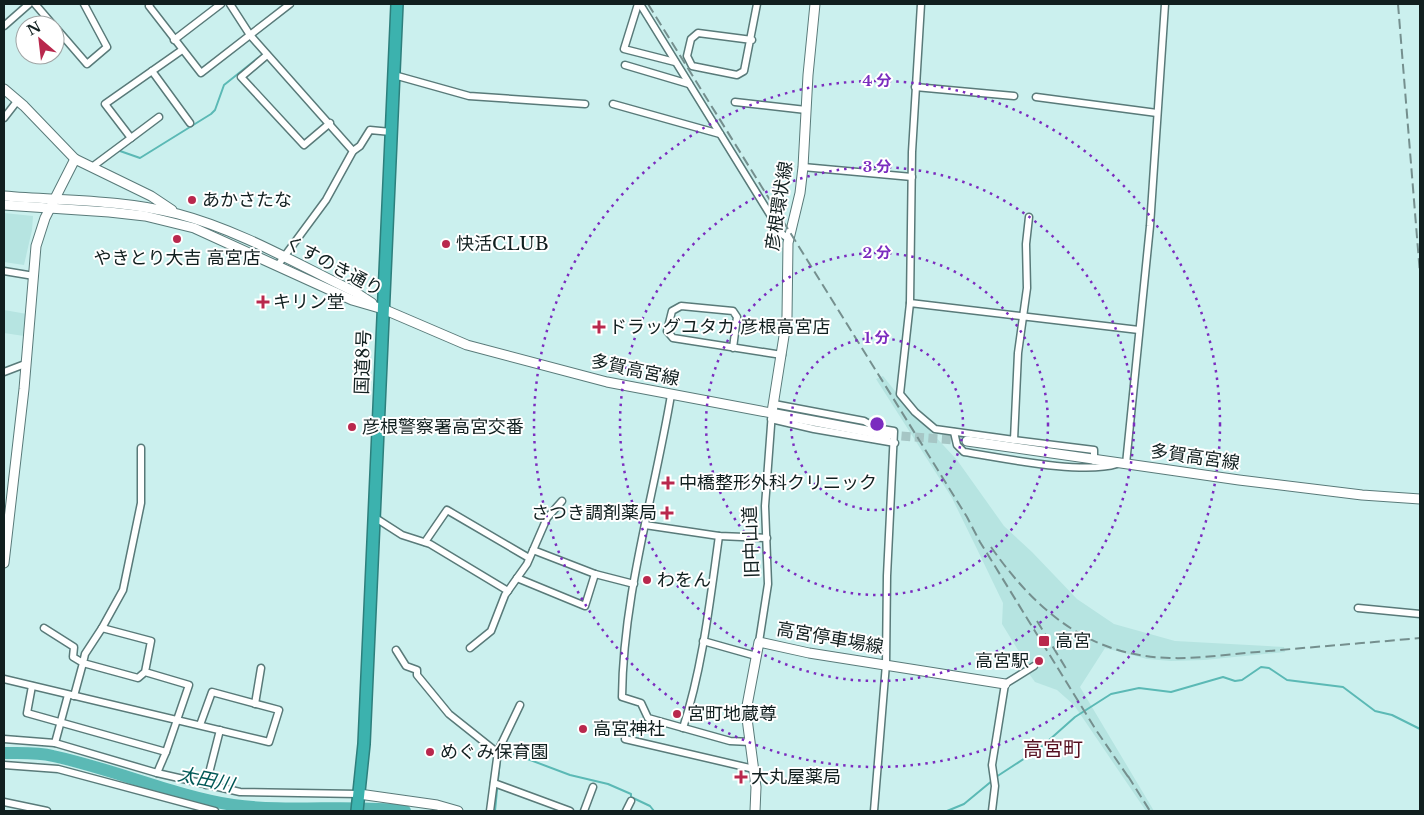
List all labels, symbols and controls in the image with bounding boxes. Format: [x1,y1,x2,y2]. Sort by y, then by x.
north arrow [15,15,65,65]
text: N [24,17,44,40]
text: 4 分 [863,71,891,90]
text: 3 分 [863,157,891,176]
street label: 彦根環状線 [761,160,797,252]
place label: あかさたな [202,189,292,211]
marker: あかさたな [186,194,198,206]
street label: くすのき通り [281,231,387,301]
marker: やきとり大吉 高宮店 [171,233,183,245]
place label: 快活CLUB [456,233,548,255]
marker: 快活CLUB [440,238,452,250]
text: 2 分 [863,243,891,262]
place label: やきとり大吉 高宮店 [93,247,261,269]
place label: キリン堂 [273,291,345,313]
marker: キリン堂 [257,296,269,308]
place label: ドラッグユタカ 彦根高宮店 [609,316,830,338]
marker: ドラッグユタカ 彦根高宮店 [593,321,605,333]
text: 1 分 [864,328,890,347]
street label: 国道8号 [351,329,375,395]
street label: 多賀高宮線 [589,350,681,390]
centre of rings [868,415,886,433]
place label: 彦根警察署高宮交番 [362,416,524,438]
marker: 彦根警察署高宮交番 [346,421,358,433]
street label: 多賀高宮線 [1149,440,1241,474]
place label: 中橋整形外科クリニック [679,472,877,494]
marker: 中橋整形外科クリニック [661,476,675,490]
place label: さつき調剤薬局 [531,502,657,524]
street label: 旧中山道 [739,506,763,578]
marker: さつき調剤薬局 [661,507,673,519]
place label: わをん [657,569,711,591]
marker: わをん [641,574,653,586]
street label: 高宮停車場線 [775,618,885,658]
place label: 高宮 [1055,630,1091,652]
marker: 高宮 [1037,634,1051,648]
place label: 高宮駅 [975,650,1029,672]
marker: 高宮駅 [1033,655,1045,667]
place label: 宮町地蔵尊 [687,703,777,725]
marker: 宮町地蔵尊 [671,708,683,720]
place label: 高宮神社 [593,718,665,740]
marker: 高宮神社 [577,723,589,735]
district label: 高宮町 [1023,737,1083,761]
place label: めぐみ保育園 [440,741,549,763]
marker: めぐみ保育園 [424,746,436,758]
water label: 太田川 [176,762,238,797]
place label: 大丸屋薬局 [751,766,841,788]
marker: 大丸屋薬局 [735,771,747,783]

